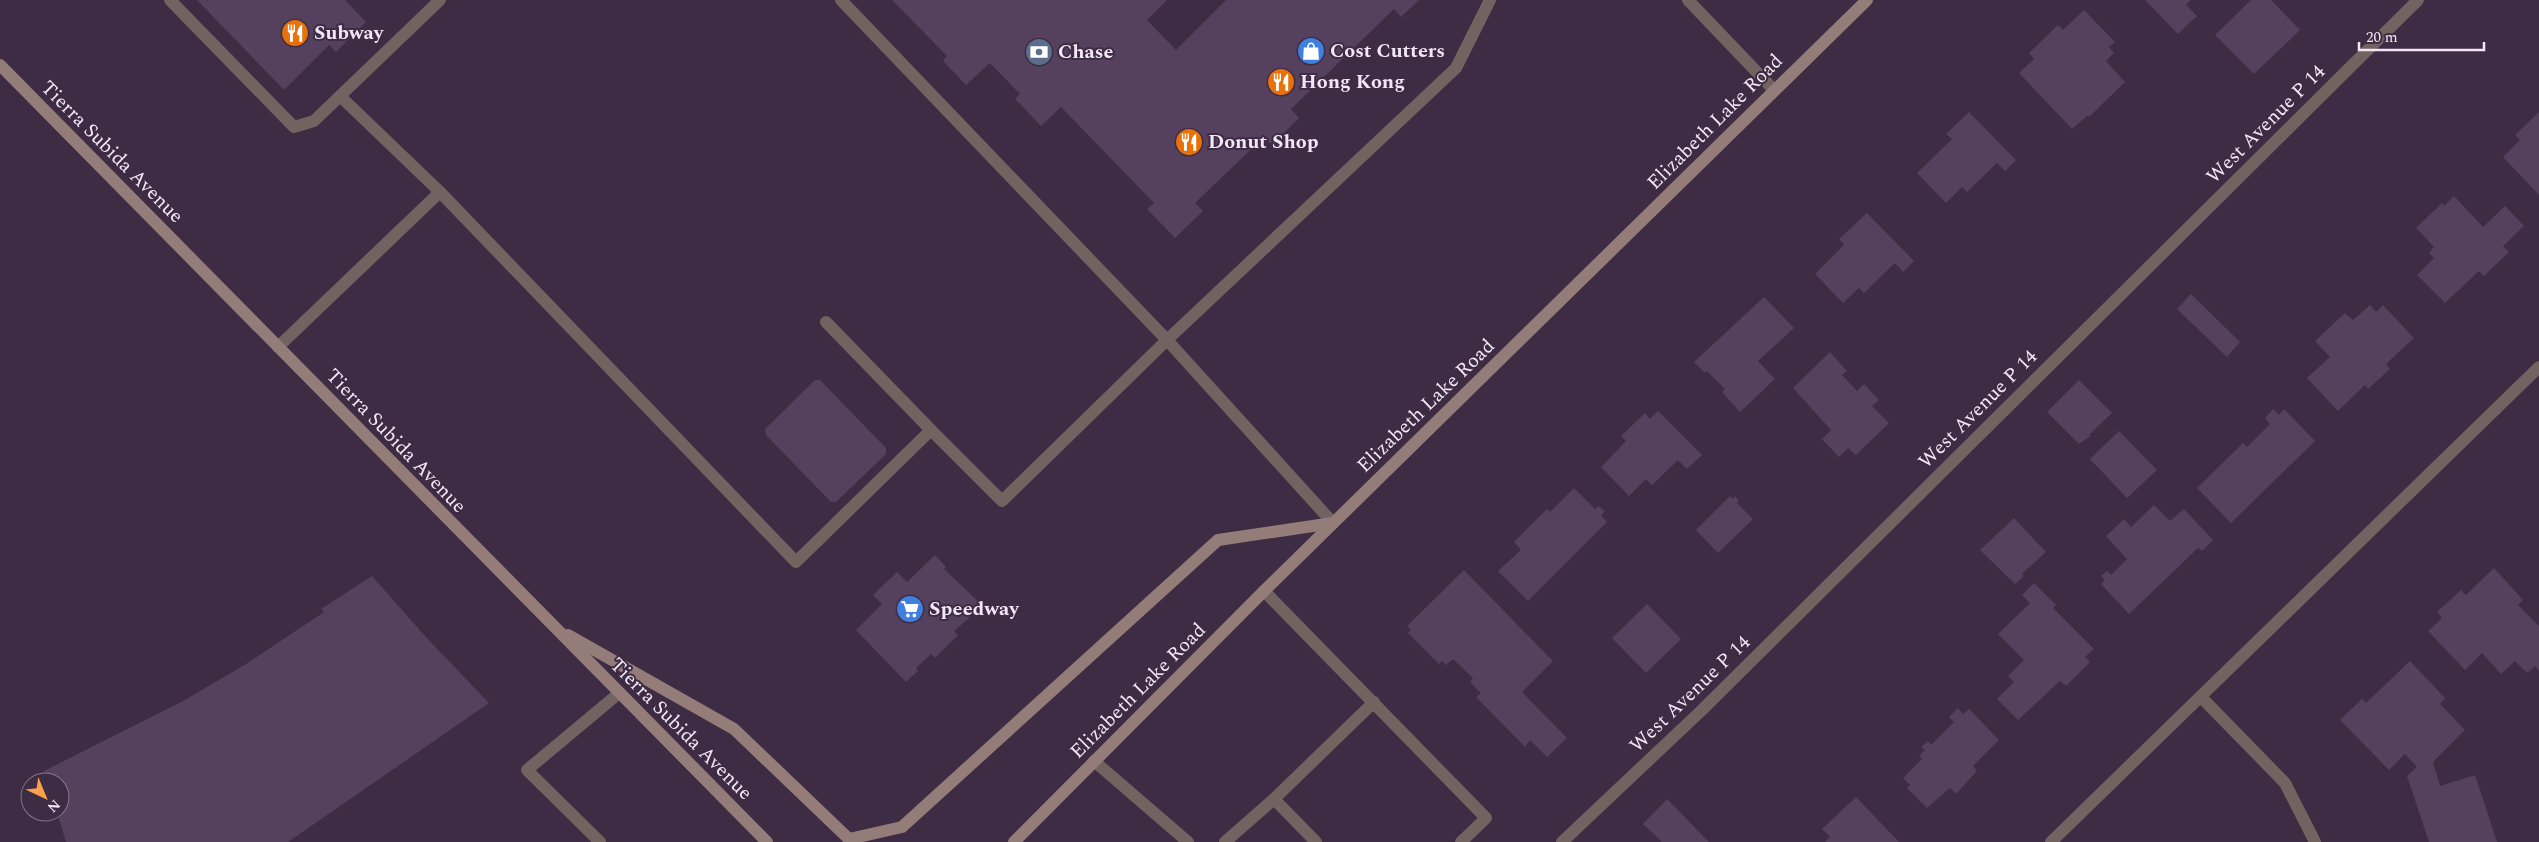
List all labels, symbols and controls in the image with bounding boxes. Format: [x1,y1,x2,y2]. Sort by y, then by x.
restaurant icon: Subway [280,18,310,48]
place label: Subway [314,18,385,48]
scale bar [2359,20,2484,52]
text: 20 m [2366,26,2398,49]
shop icon: Cost Cutters [1296,36,1326,66]
place label: Cost Cutters [1330,36,1445,66]
bank icon: Chase [1024,37,1054,67]
place label: Chase [1058,37,1114,67]
street label: Elizabeth Lake Road [1640,47,1790,197]
street label: West Avenue P 14 [2199,57,2333,191]
restaurant icon: Hong Kong [1266,67,1296,97]
place label: Hong Kong [1300,67,1405,97]
street label: Tierra Subida Avenue [34,74,190,230]
restaurant icon: Donut Shop [1174,127,1204,157]
place label: Donut Shop [1208,127,1319,157]
street label: Elizabeth Lake Road [1350,332,1502,480]
street label: West Avenue P 14 [1911,342,2045,476]
street label: Tierra Subida Avenue [319,362,473,520]
supermarket icon: Speedway [895,594,925,624]
place label: Speedway [929,594,1020,624]
street label: Elizabeth Lake Road [1063,616,1213,766]
street label: West Avenue P 14 [1623,628,1757,760]
street label: Tierra Subida Avenue [603,651,759,807]
north arrow [20,772,70,822]
text: N [42,794,65,818]

